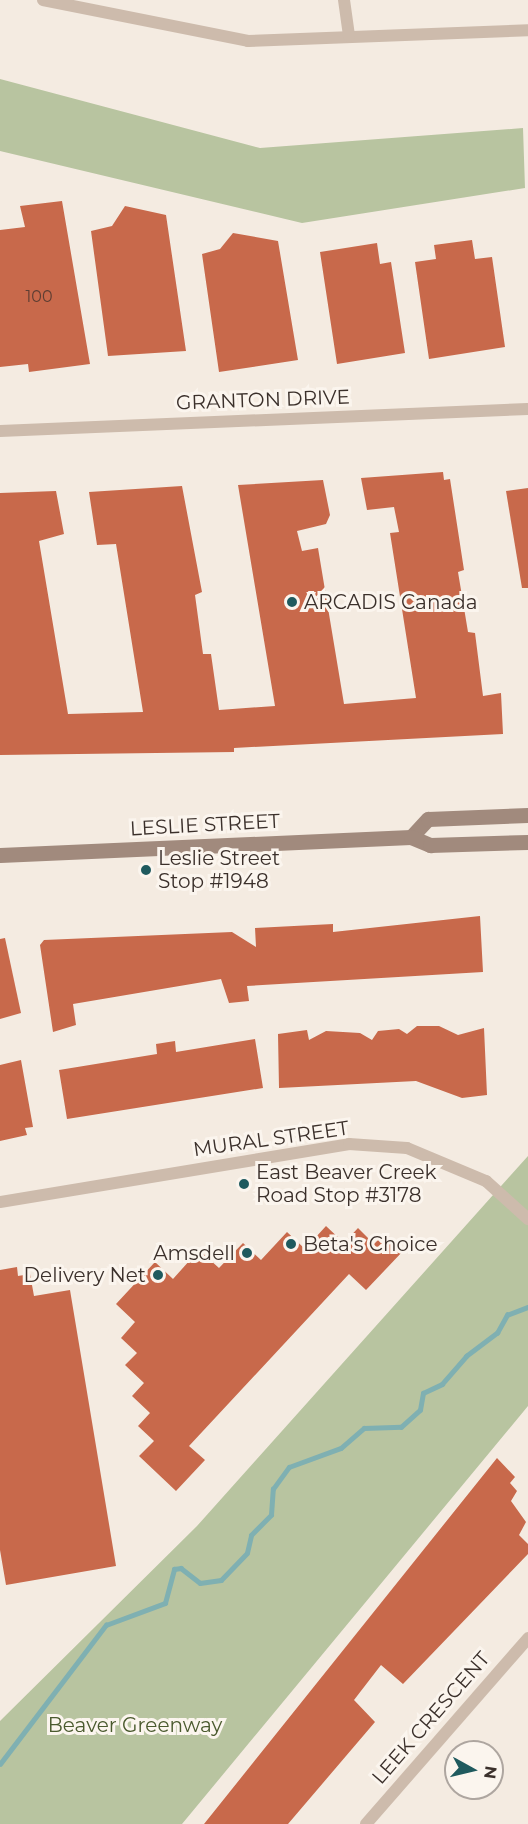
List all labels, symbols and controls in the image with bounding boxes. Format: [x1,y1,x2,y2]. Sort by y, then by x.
house number: 100 [26,287,52,307]
street label: GRANTON DRIVE [176,385,350,415]
place label: ARCADIS Canada [304,590,478,614]
marker: ARCADIS Canada [285,595,299,609]
street label: LESLIE STREET [129,809,281,841]
place label: Leslie Street Stop #1948 [158,846,280,893]
marker: Leslie Street Stop #1948 [139,863,153,877]
street label: MURAL STREET [192,1116,350,1162]
place label: East Beaver Creek Road Stop #3178 [256,1160,437,1207]
marker: East Beaver Creek Road Stop #3178 [237,1177,251,1191]
place label: Beta's Choice [303,1232,438,1256]
marker: Beta's Choice [284,1237,298,1251]
place label: Amsdell [153,1241,235,1265]
marker: Amsdell [240,1246,254,1260]
place label: Delivery Net [24,1263,146,1287]
marker: Delivery Net [151,1268,165,1282]
street label: LEEK CRESCENT [367,1647,495,1789]
park label: Beaver Greenway [48,1713,222,1737]
north arrow [444,1740,504,1800]

